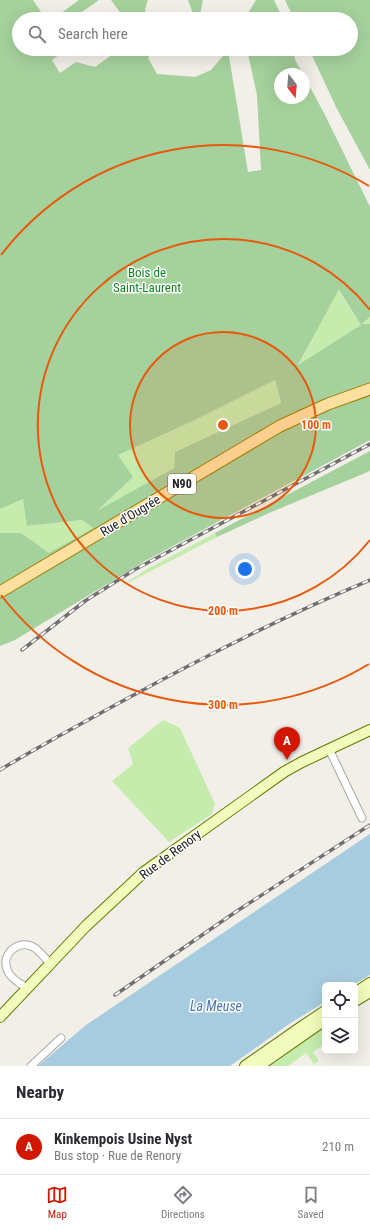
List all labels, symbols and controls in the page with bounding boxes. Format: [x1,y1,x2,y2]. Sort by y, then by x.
search box [12,12,358,56]
icon: search [26,23,48,45]
text: Search here [58,25,128,43]
north arrow [274,68,310,104]
park label: Bois de Saint-Laurent [113,265,181,295]
centre of rings [216,418,230,432]
text: 100 m [301,418,331,432]
road number: N90 [168,474,196,494]
street label: Rue d'Ougrée [97,492,163,539]
your location [235,559,255,579]
text: 200 m [208,604,238,618]
text: 300 m [208,698,238,712]
pin: A [274,727,300,760]
street label: Rue de Renory [137,826,204,882]
map controls [322,982,358,1054]
button: locate [322,982,358,1018]
water label: La Meuse [190,998,242,1014]
button: layers [322,1018,358,1054]
text: Nearby [16,1082,64,1102]
text: Kinkempois Usine Nyst [54,1130,192,1148]
text: A [25,1139,33,1154]
text: 210 m [322,1139,354,1154]
text: Bus stop · Rue de Renory [54,1148,181,1163]
tab: Map [46,1184,68,1221]
tab: Directions [161,1184,205,1221]
tab: Saved [298,1184,324,1221]

